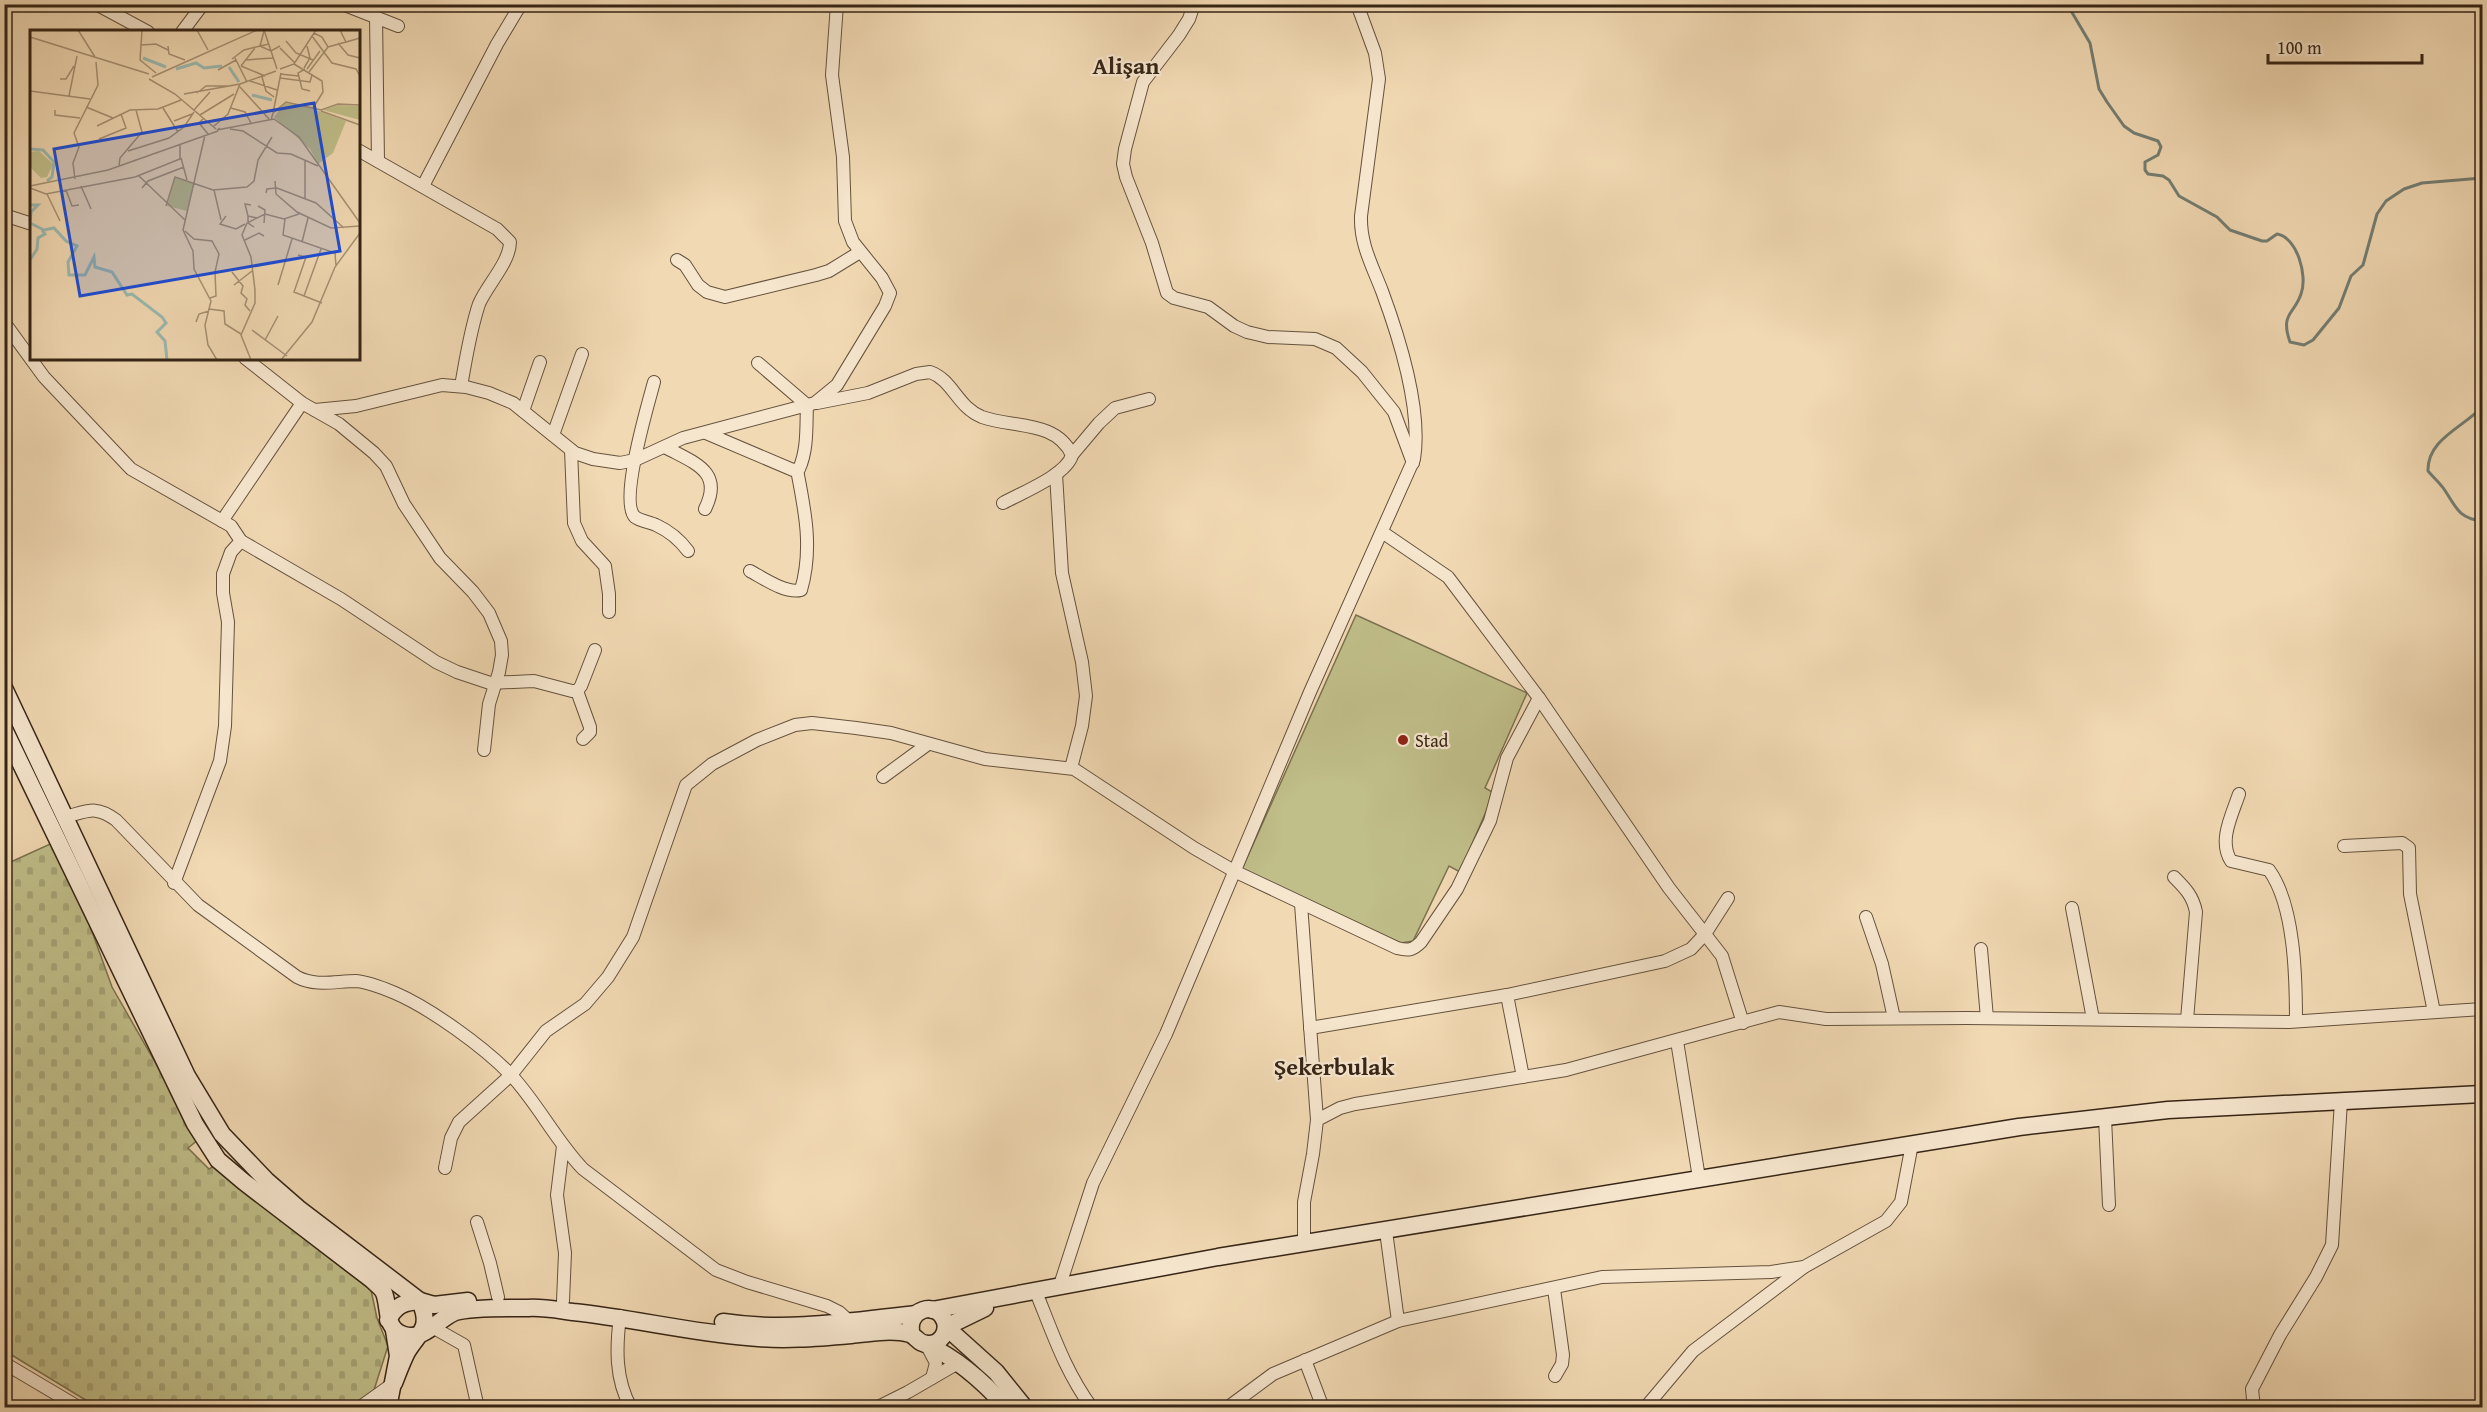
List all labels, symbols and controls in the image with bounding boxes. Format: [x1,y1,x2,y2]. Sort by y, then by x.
scale bar [2268,27,2422,65]
inset map [30,30,360,360]
text: 100 m [2277,34,2322,61]
district label: Alişan [1092,48,1160,83]
place label: Stad [1415,727,1449,754]
marker: Stad [1396,733,1410,747]
district label: Şekerbulak [1274,1049,1395,1084]

